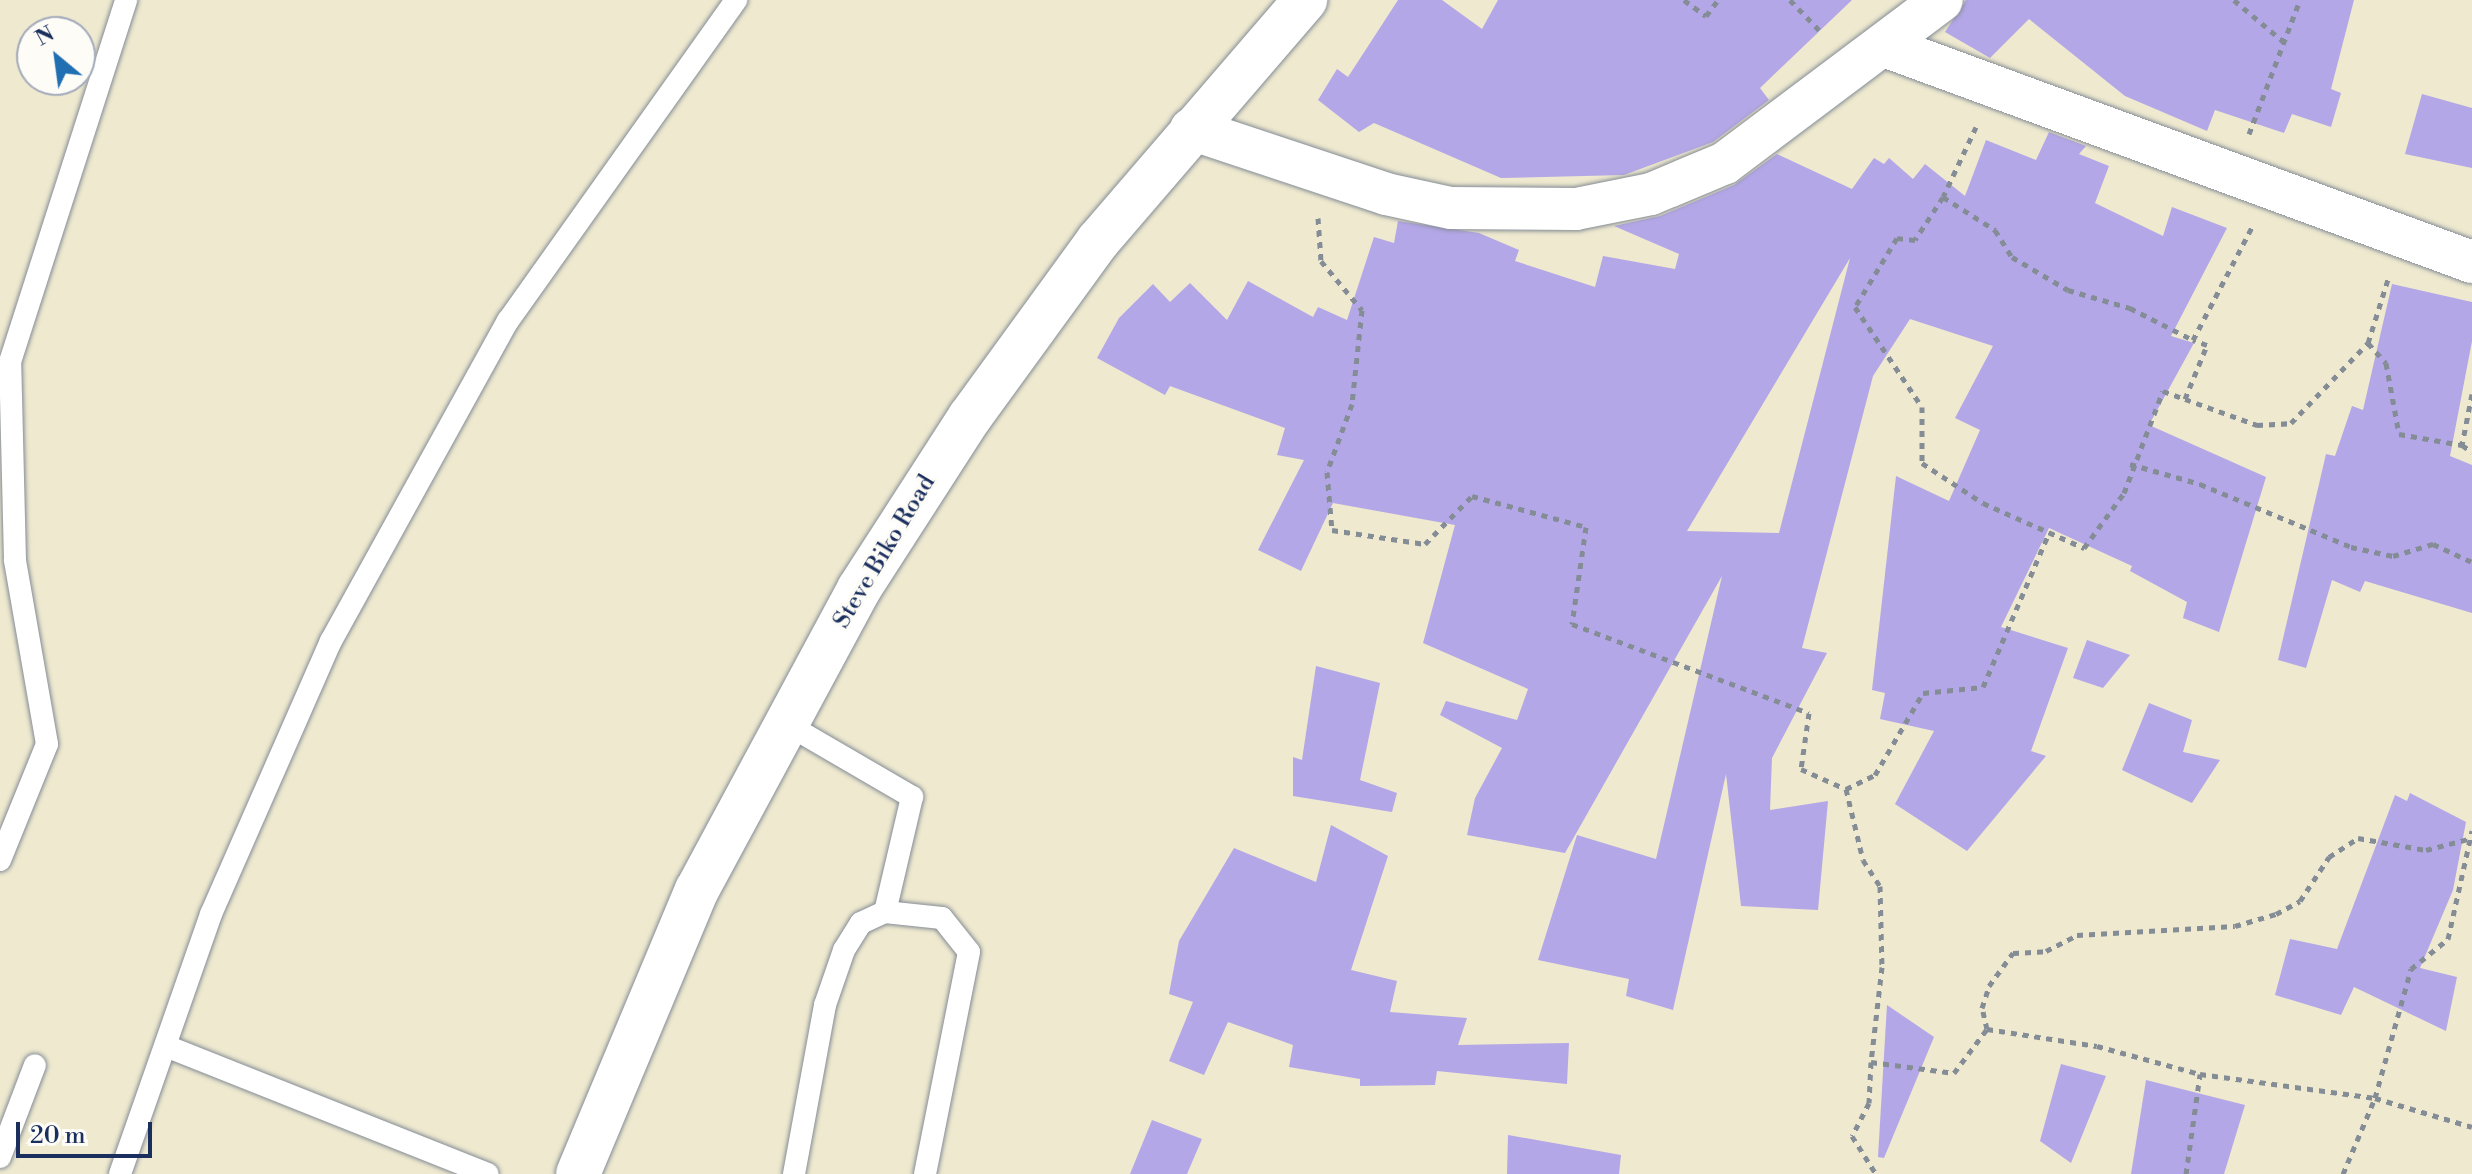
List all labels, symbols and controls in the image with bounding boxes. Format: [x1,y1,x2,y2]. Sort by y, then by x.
north arrow [16,16,96,96]
text: N [31,20,59,52]
street label: Steve Biko Road [828,470,942,634]
scale bar [20,1106,156,1156]
text: 20 m [30,1121,86,1151]

